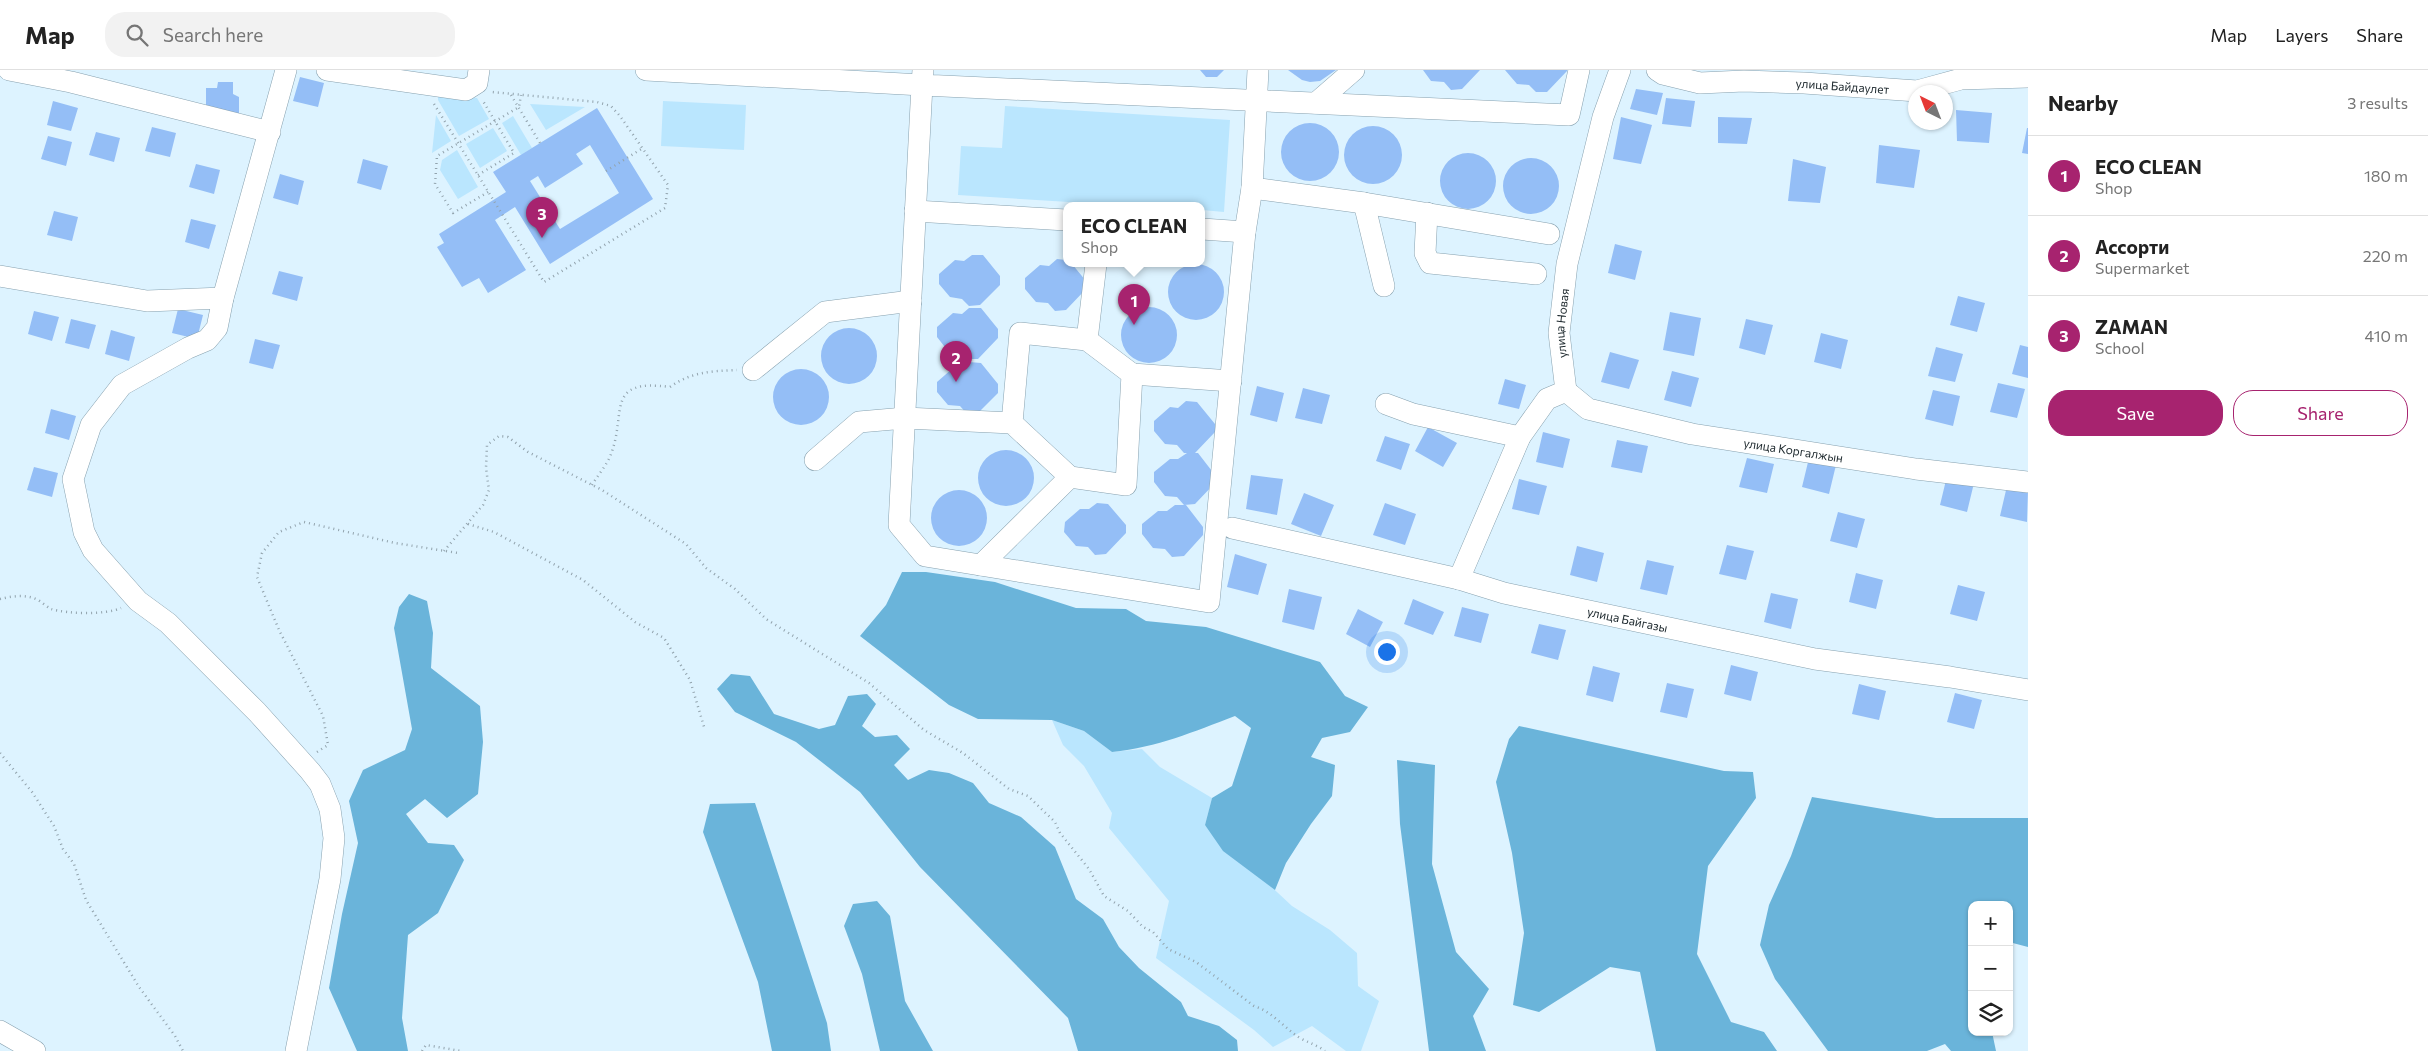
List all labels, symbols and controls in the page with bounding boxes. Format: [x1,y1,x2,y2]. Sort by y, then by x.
search box [105,12,455,57]
text: Map [25,20,75,49]
icon: search [123,21,151,49]
text: Search here [163,23,263,46]
text: Map [2210,24,2247,46]
text: Layers [2275,24,2328,46]
text: Share [2356,24,2403,46]
street label: улица Байдаулет [1796,76,1890,96]
north arrow [1908,85,1953,130]
text: Nearby [2048,90,2118,115]
text: 3 results [2347,93,2408,112]
text: ECO CLEAN [2095,155,2202,178]
text: 1 [2060,166,2068,185]
text: 180 m [2364,166,2408,185]
text: Shop [2095,178,2133,197]
pin: 3 [526,197,558,238]
popup [1063,202,1205,267]
text: ECO CLEAN [1081,214,1187,237]
text: Ассорти [2095,235,2169,258]
text: Shop [1081,237,1118,256]
text: 2 [2059,246,2069,265]
text: 220 m [2363,246,2408,265]
text: Supermarket [2095,258,2190,277]
pin: 1 [1118,284,1150,325]
street label: улица Новая [1552,288,1571,359]
text: ZAMAN [2095,315,2168,338]
text: 3 [2059,326,2069,345]
text: 410 m [2365,326,2408,345]
text: School [2095,338,2145,357]
pin: 2 [940,341,972,382]
button: Save [2048,390,2223,436]
button: Share [2233,390,2408,436]
street label: улица Коргалжын [1743,435,1844,465]
street label: улица Байгазы [1586,604,1669,635]
your location [1374,639,1400,665]
map controls [1968,901,2013,1036]
button: + [1968,901,2013,946]
button: − [1968,946,2013,991]
button: layers [1968,991,2013,1036]

